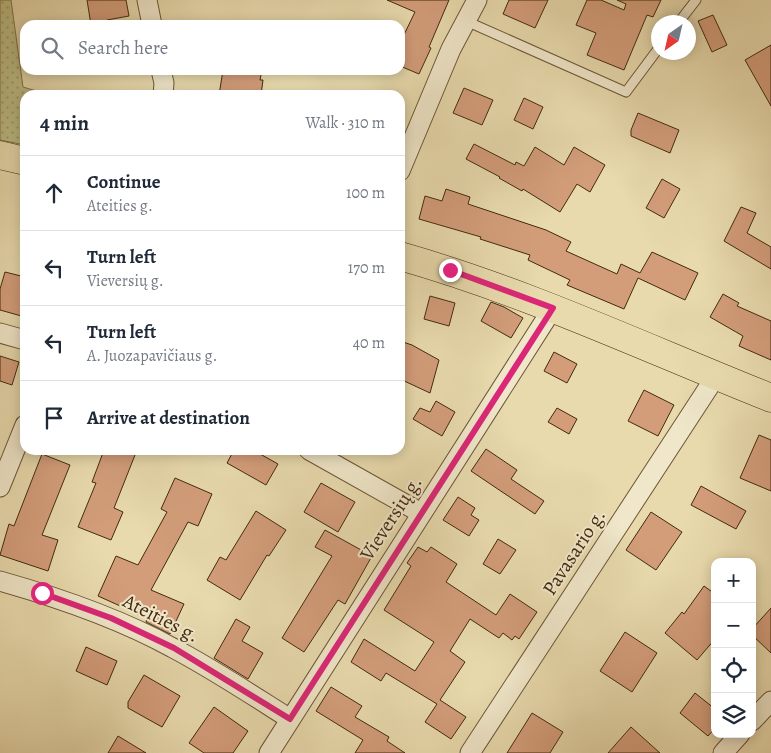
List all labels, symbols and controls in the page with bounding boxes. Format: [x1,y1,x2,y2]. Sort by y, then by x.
north arrow [651,15,696,60]
search box [20,20,405,75]
icon: search [38,34,66,62]
text: Search here [78,35,168,61]
text: 4 min [40,109,89,137]
text: Walk · 310 m [305,112,385,134]
text: Continue [87,169,161,195]
icon: ahead [40,179,68,207]
text: 100 m [346,182,385,204]
text: Ateities g. [87,195,153,217]
text: Turn left [87,244,156,270]
icon: left [40,254,68,282]
text: 170 m [348,257,385,279]
route end [439,259,462,282]
text: Vieversių g. [87,270,164,292]
text: Turn left [87,319,156,345]
icon: left [40,329,68,357]
text: 40 m [353,332,385,354]
text: A. Juozapavičiaus g. [87,345,217,367]
icon: arrive [40,404,68,432]
text: Arrive at destination [87,405,250,431]
street label: Vieversių g. [353,470,428,566]
street label: Pavasario g. [536,503,612,601]
map controls [711,558,756,738]
button: + [711,558,756,603]
route start [31,582,54,605]
street label: Ateities g. [117,587,204,649]
button: − [711,603,756,648]
button: locate [711,648,756,693]
button: layers [711,693,756,738]

